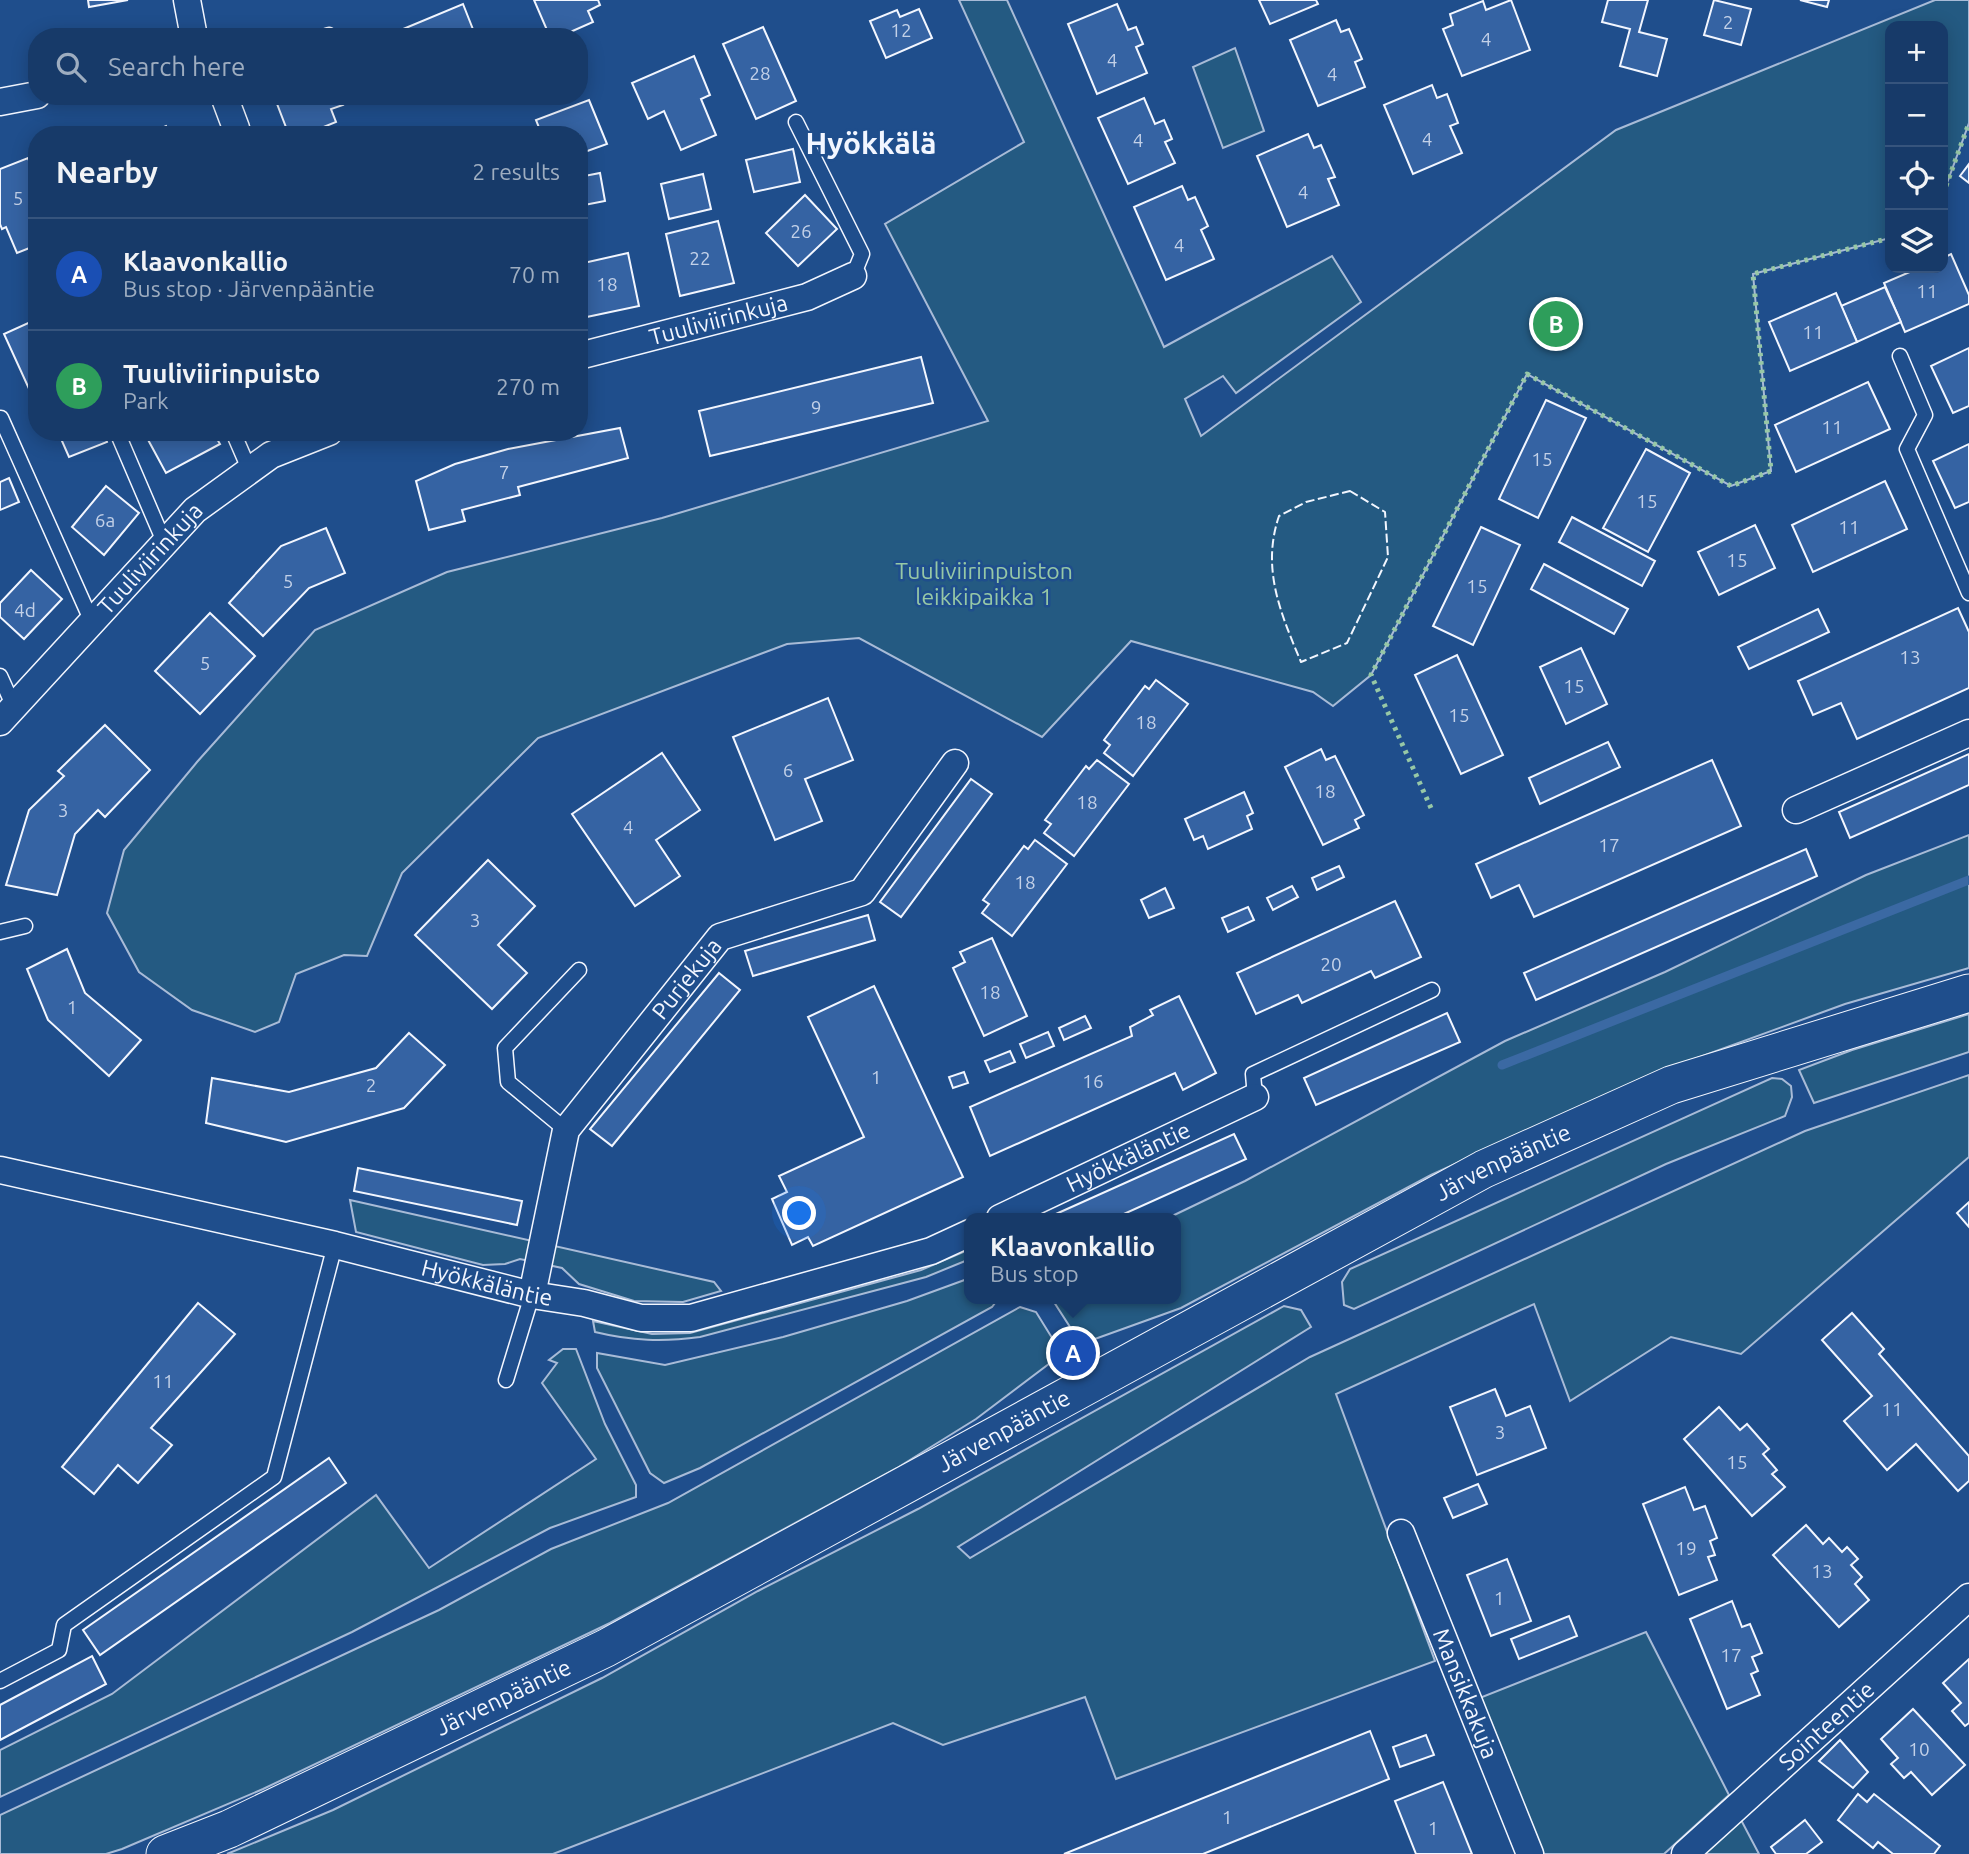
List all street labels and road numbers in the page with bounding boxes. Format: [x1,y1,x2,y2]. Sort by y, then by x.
street label: Tuuliviirinkuja [646,290,790,349]
street label: Tuuliviirinkuja [93,498,207,619]
street label: Purjekuja [647,933,726,1024]
street label: Hyökkäläntie [1062,1117,1194,1197]
street label: Järvenpääntie [1431,1119,1574,1205]
street label: Hyökkäläntie [419,1254,554,1310]
street label: Järvenpääntie [933,1384,1074,1477]
street label: Mansikkakuja [1429,1625,1503,1762]
street label: Järvenpääntie [431,1654,575,1740]
street label: Sointeentie [1774,1676,1879,1775]

